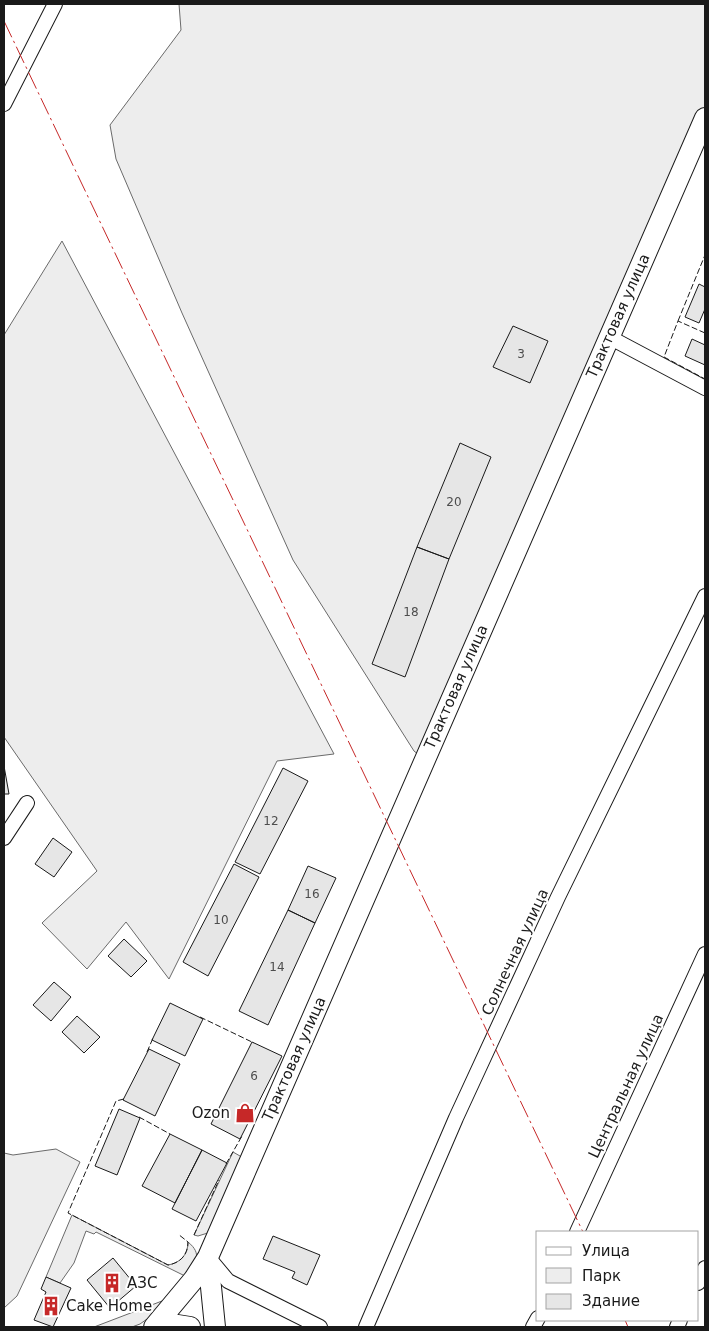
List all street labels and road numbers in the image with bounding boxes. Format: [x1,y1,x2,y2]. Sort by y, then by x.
street label: Трактовая улица [582,251,654,382]
street label: Трактовая улица [420,622,492,753]
street label: Солнечная улица [478,886,552,1018]
street label: Трактовая улица [258,994,330,1125]
street label: Центральная улица [585,1011,667,1161]

